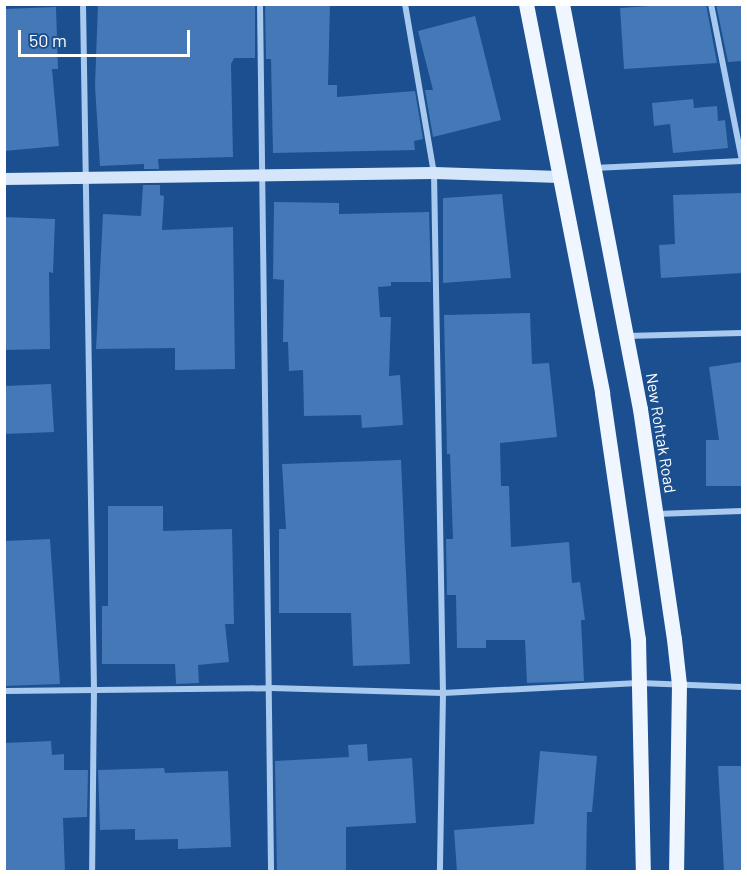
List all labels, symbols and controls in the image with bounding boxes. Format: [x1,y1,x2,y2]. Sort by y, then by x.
scale bar [21,18,194,56]
text: 50 m [29,29,67,51]
street label: New Rohtak Road [642,371,680,495]

